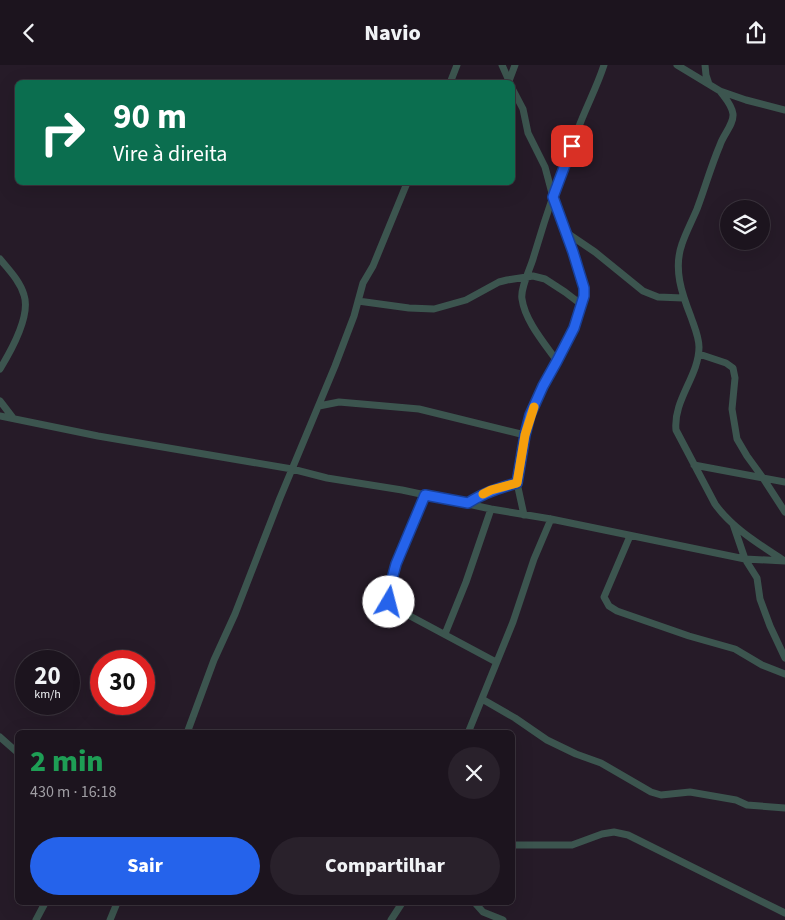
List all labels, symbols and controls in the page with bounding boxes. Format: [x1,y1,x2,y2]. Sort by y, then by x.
text: Navio [364,17,421,49]
icon: back [15,19,43,47]
icon: share [742,19,770,47]
text: 90 m [113,92,187,142]
icon: right [30,100,95,165]
pin [551,125,593,167]
icon: arrive [558,132,586,160]
text: Vire à direita [113,138,227,170]
map controls [720,200,770,250]
button: layers [720,200,770,250]
position arrow [362,575,414,627]
speed limit sign: 30 [90,650,155,715]
text: 20 [34,658,61,694]
text: km/h [34,686,61,703]
text: 2 min [30,740,104,783]
button: close [448,747,500,799]
text: 430 m · 16:18 [30,781,117,803]
button: Sair [30,837,260,895]
button: Compartilhar [270,837,500,895]

